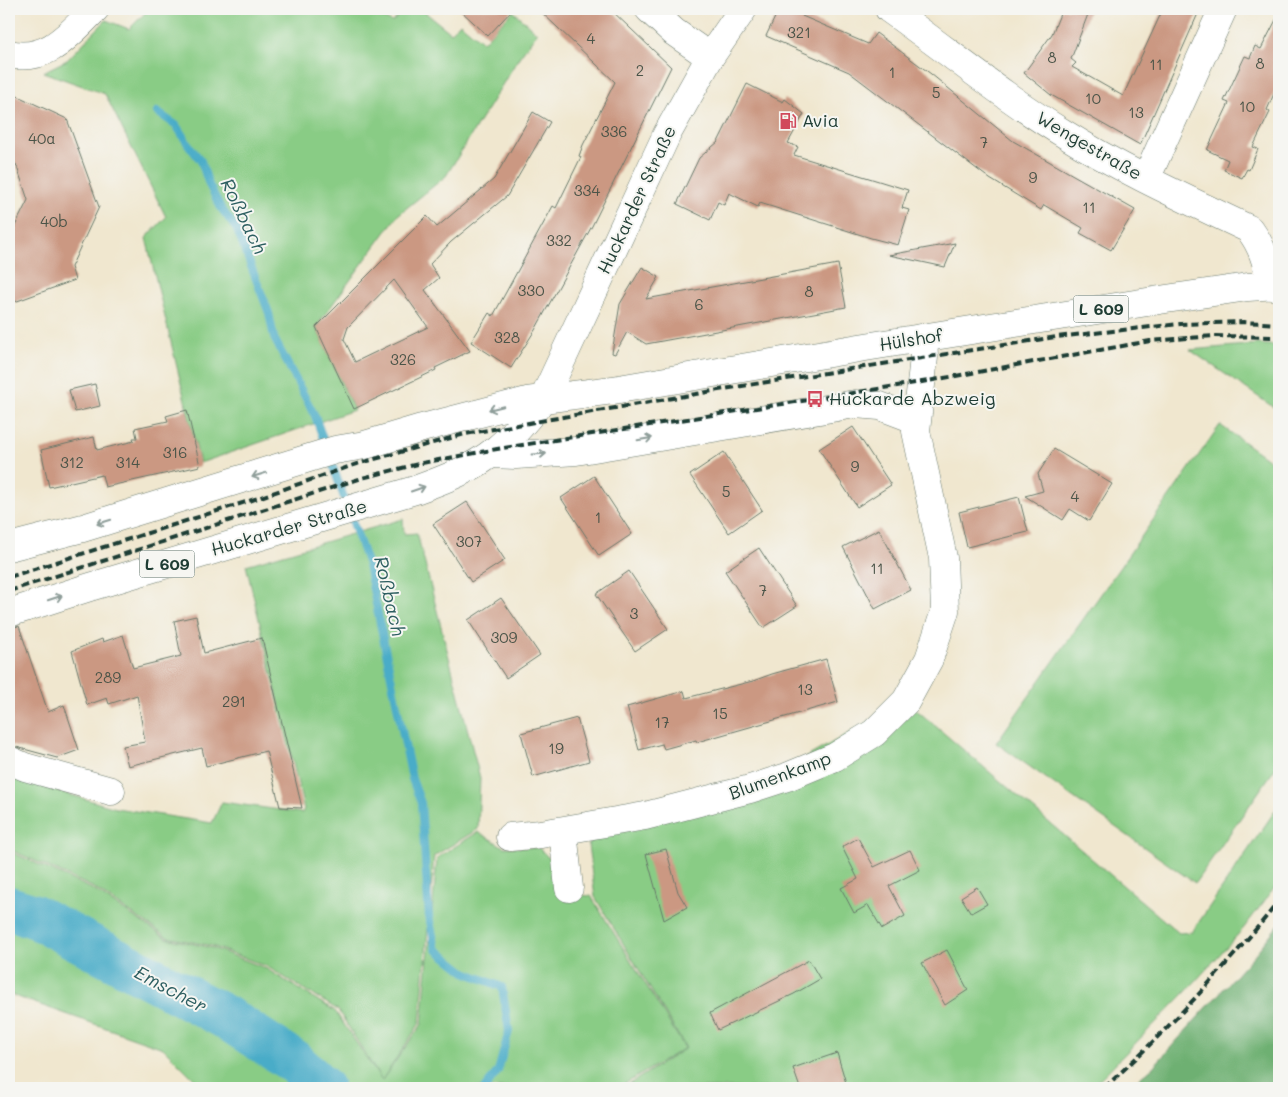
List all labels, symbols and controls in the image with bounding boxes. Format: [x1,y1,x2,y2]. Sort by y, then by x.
house number: 321 [787,22,811,42]
house number: 4 [587,28,596,48]
house number: 8 [1047,47,1057,67]
house number: 8 [1255,53,1265,73]
house number: 11 [1149,54,1163,74]
house number: 2 [636,60,644,80]
house number: 1 [889,62,895,82]
house number: 5 [932,82,940,102]
house number: 10 [1085,88,1101,108]
house number: 10 [1239,96,1255,116]
house number: 13 [1128,102,1144,122]
street label: Wengestraße [1032,105,1147,185]
place label: Avia [802,108,839,132]
fuel station icon: Avia [778,111,798,131]
street label: Huckarder Straße [591,121,681,278]
house number: 336 [601,121,627,141]
house number: 40a [28,128,56,148]
house number: 7 [980,132,988,152]
house number: 9 [1029,167,1038,187]
water label: Roßbach [215,174,274,258]
house number: 334 [574,180,600,200]
house number: 11 [1082,197,1096,217]
house number: 40b [40,211,68,231]
house number: 332 [546,230,572,250]
house number: 330 [518,280,544,300]
house number: 8 [804,281,814,301]
house number: 6 [694,294,704,314]
road number: L 609 [1074,296,1128,322]
street label: Hülshof [877,322,945,356]
house number: 328 [494,327,520,347]
house number: 326 [390,349,416,369]
place label: Huckarde Abzweig [829,386,995,410]
bus stop icon: Huckarde Abzweig [805,389,825,409]
one-way arrow [489,404,505,413]
one-way arrow [636,433,652,443]
house number: 316 [163,442,187,462]
one-way arrow [531,449,547,458]
house number: 312 [60,452,84,472]
house number: 314 [116,452,140,472]
house number: 9 [851,456,860,476]
one-way arrow [252,470,268,480]
house number: 5 [722,481,730,501]
one-way arrow [409,484,425,493]
house number: 4 [1071,486,1080,506]
street label: Huckarder Straße [208,493,370,561]
house number: 1 [595,507,601,527]
one-way arrow [96,517,112,527]
house number: 307 [456,531,482,551]
road number: L 609 [140,550,194,578]
water label: Roßbach [369,553,412,638]
house number: 11 [870,558,884,578]
house number: 7 [759,580,767,600]
one-way arrow [47,593,63,603]
house number: 3 [630,603,639,623]
house number: 309 [491,627,518,647]
house number: 289 [95,667,121,687]
house number: 13 [797,679,813,699]
house number: 291 [222,691,246,711]
house number: 15 [712,703,728,723]
house number: 17 [654,712,670,732]
house number: 19 [548,738,564,758]
street label: Blumenkamp [725,745,834,805]
water label: Emscher [131,959,212,1018]

